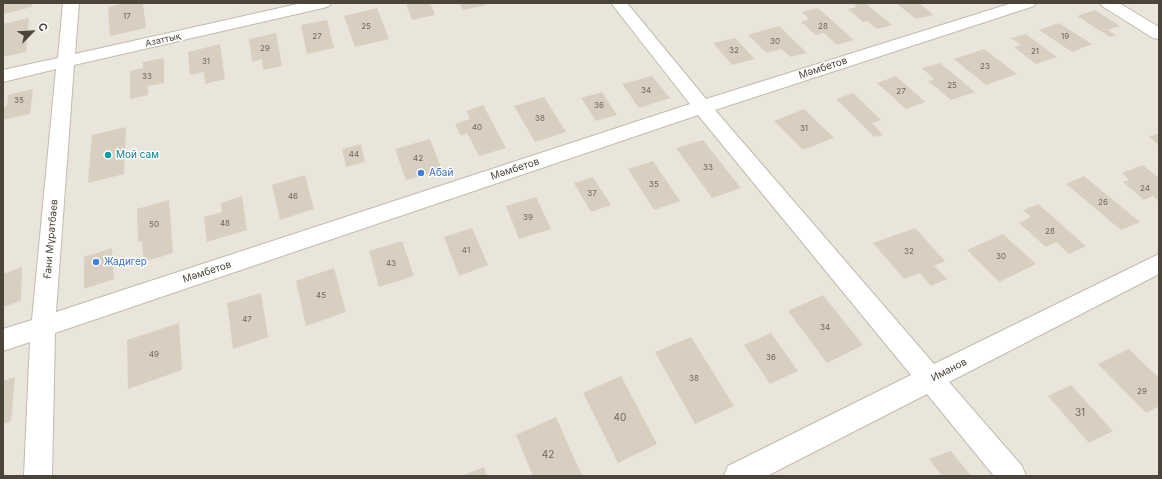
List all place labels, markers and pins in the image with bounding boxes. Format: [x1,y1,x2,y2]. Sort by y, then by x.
place label: Мой сам [116,149,159,161]
marker: Мой сам [103,150,113,160]
place label: Абай [429,167,453,179]
marker: Абай [416,168,426,178]
place label: Жадигер [104,256,147,268]
marker: Жадигер [91,257,101,267]

